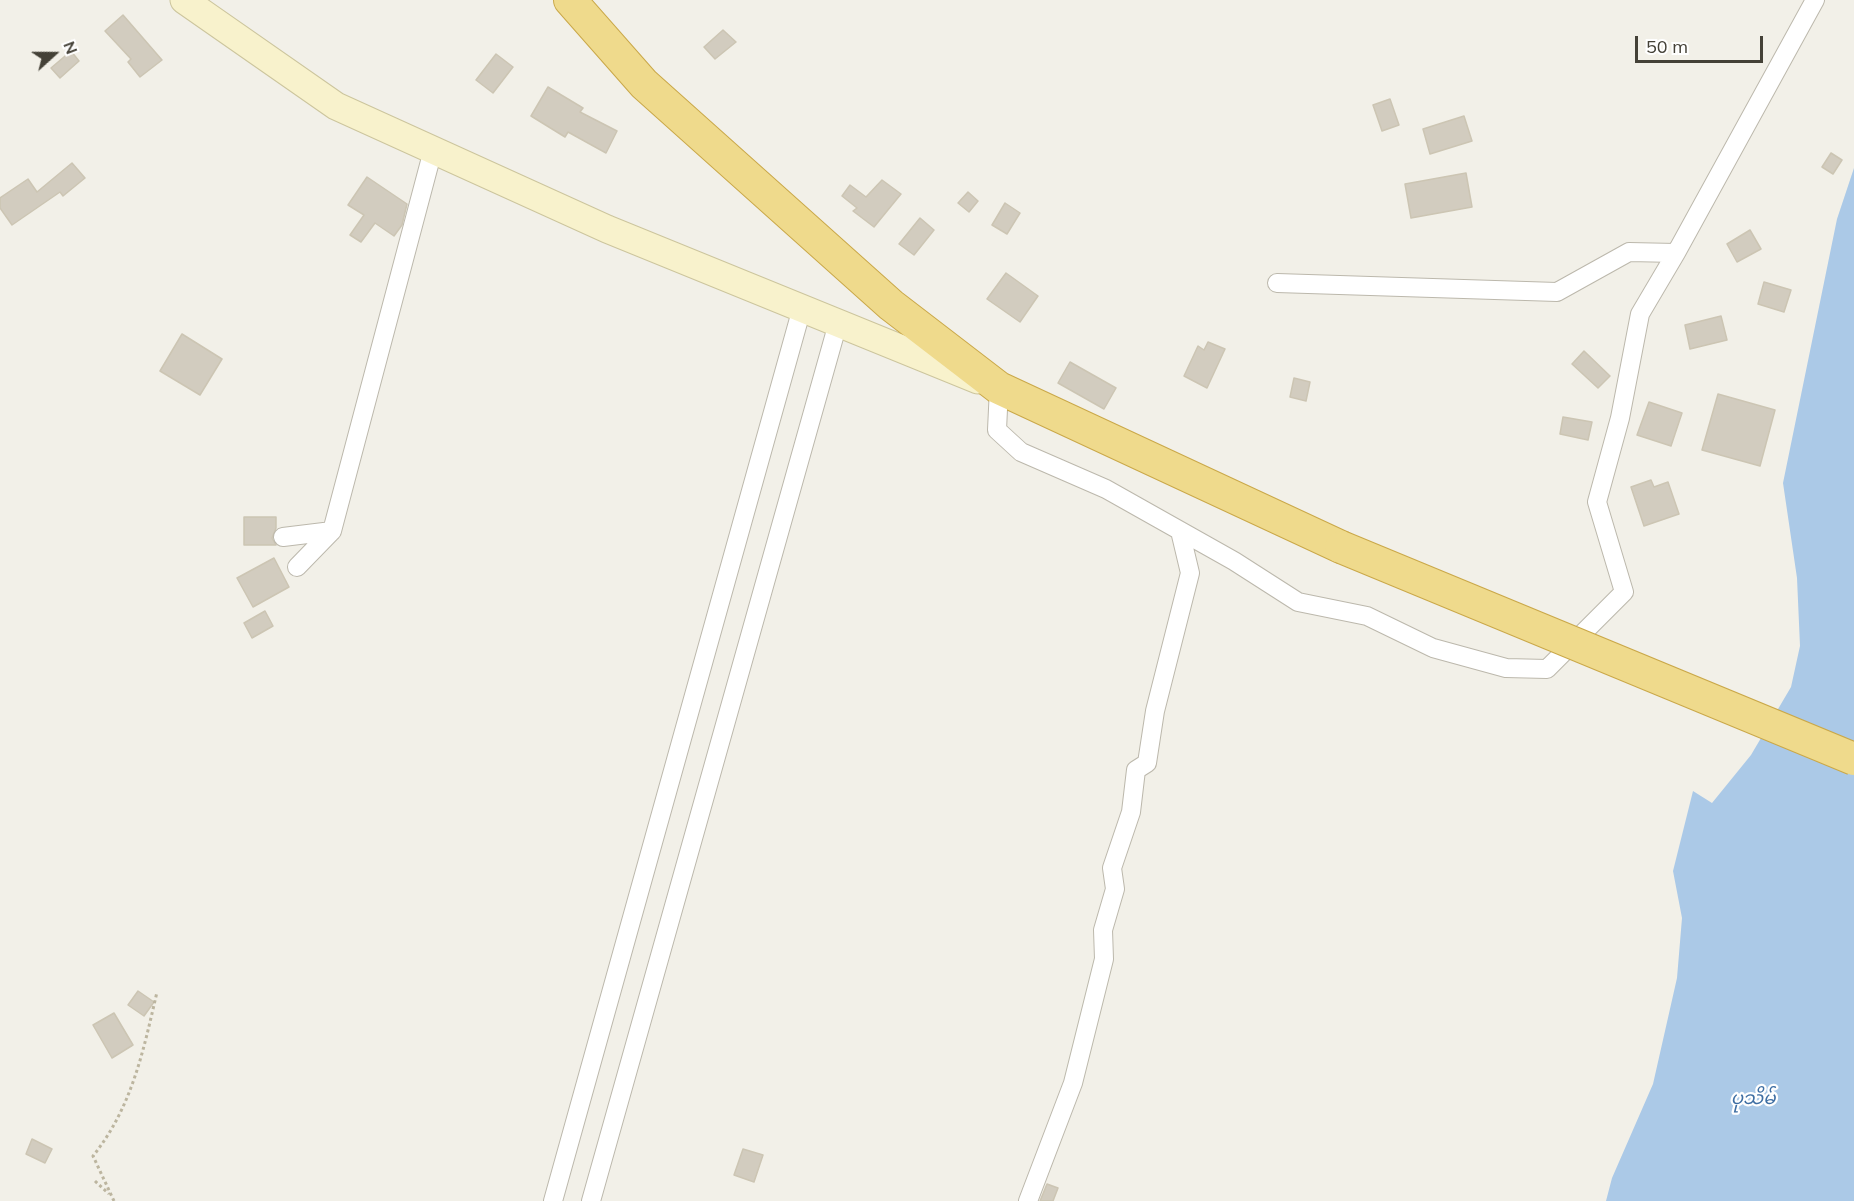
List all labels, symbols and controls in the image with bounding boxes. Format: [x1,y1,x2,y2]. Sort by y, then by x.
north arrow [24,24,84,84]
scale bar [1638,24,1766,62]
text: 50 m [1646,35,1688,58]
text: N [59,38,82,57]
water label: ပုသိမ် [1731,1088,1775,1110]

